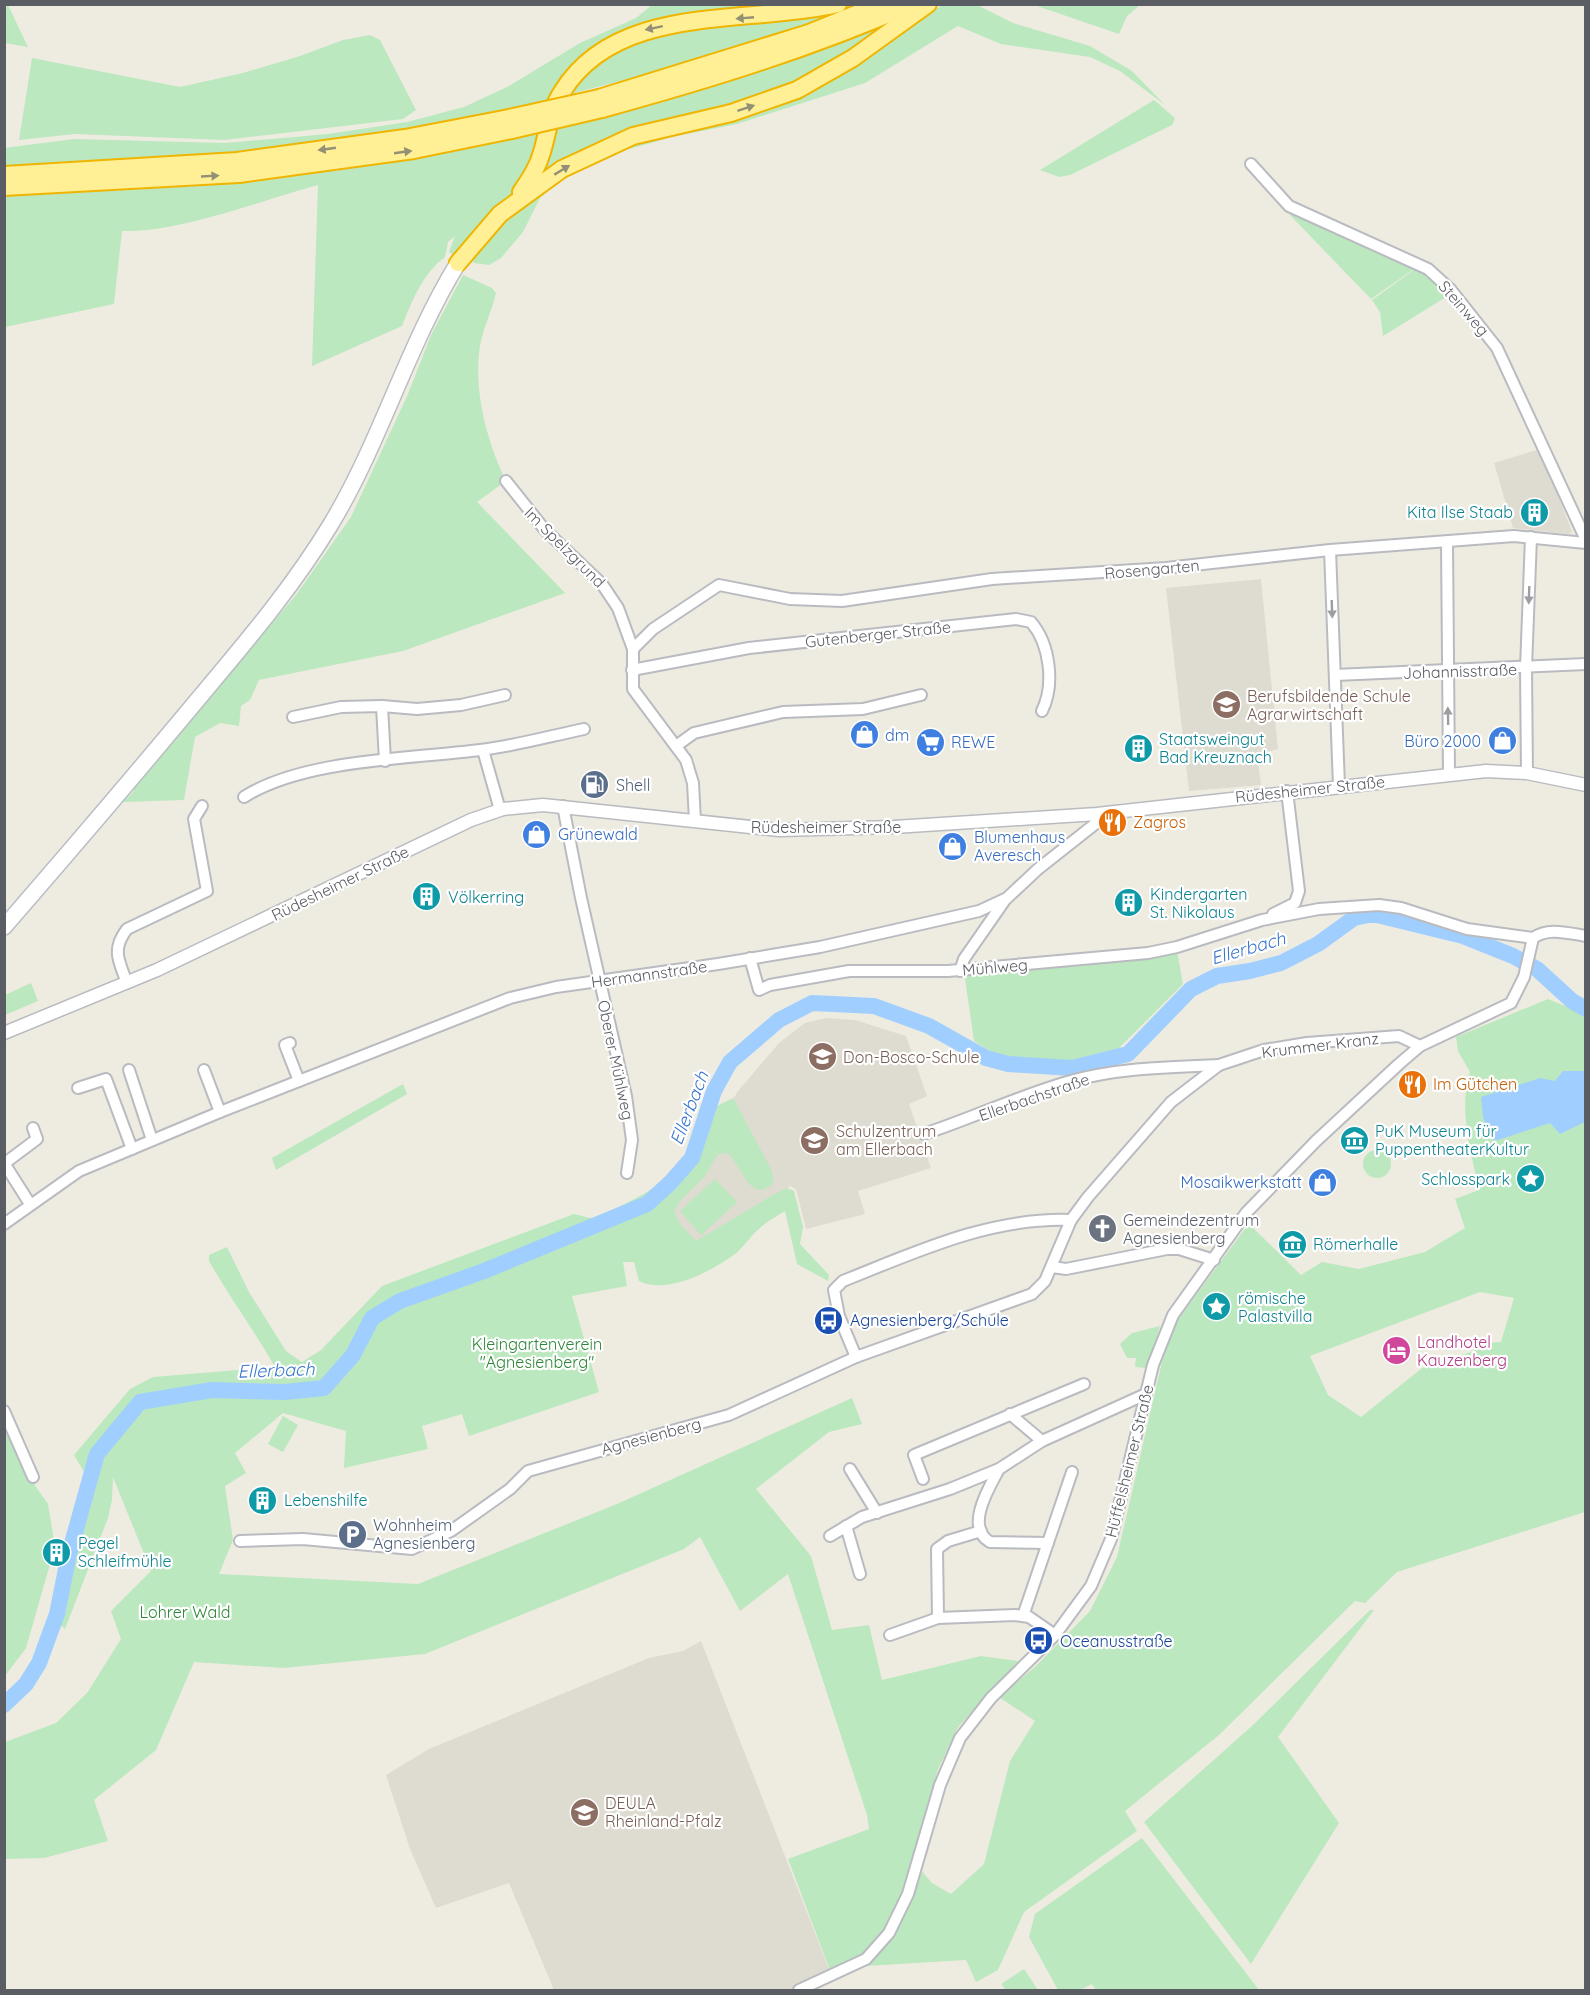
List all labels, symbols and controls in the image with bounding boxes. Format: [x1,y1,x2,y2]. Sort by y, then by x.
one-way arrow [735,13,754,23]
one-way arrow [644,24,663,34]
one-way arrow [737,103,755,112]
one-way arrow [318,144,337,154]
one-way arrow [394,147,413,156]
one-way arrow [554,164,570,175]
one-way arrow [200,171,219,180]
street label: Steinweg [1434,276,1494,340]
building icon: Kita Ilse Staab [1518,496,1550,528]
street label: Im Spelzgrund [520,502,610,592]
place label: Kita Ilse Staab [1407,502,1513,522]
street label: Rosengarten [1104,555,1200,583]
one-way arrow [1524,586,1533,605]
one-way arrow [1328,599,1337,618]
street label: Gutenberger Straße [804,616,952,652]
street label: Johannisstraße [1403,659,1517,683]
place label: Berufsbildende Schule Agrarwirtschaft [1247,686,1411,724]
school or university icon: Berufsbildende Schule Agrarwirtschaft [1210,689,1242,721]
one-way arrow [1443,706,1453,725]
shop icon: dm [848,719,880,751]
place label: dm [885,725,909,745]
shop icon: Büro 2000 [1486,725,1518,757]
supermarket icon: REWE [914,726,946,758]
place label: Staatsweingut Bad Kreuznach [1159,729,1272,767]
place label: Büro 2000 [1404,731,1481,751]
place label: REWE [951,732,995,752]
building icon: Staatsweingut Bad Kreuznach [1122,732,1154,764]
fuel station icon: Shell [579,769,611,801]
street label: Rüdesheimer Straße [1234,771,1386,807]
place label: Shell [616,775,650,795]
restaurant icon: Zagros [1096,806,1128,838]
place label: Zagros [1133,812,1186,832]
street label: Rüdesheimer Straße [751,817,901,837]
shop icon: Grünewald [521,818,553,850]
place label: Grünewald [558,824,638,844]
place label: Blumenhaus Averesch [974,827,1065,865]
shop icon: Blumenhaus Averesch [937,830,969,862]
street label: Rüdesheimer Straße [268,841,412,925]
building icon: Völkerring [411,881,443,913]
place label: Kindergarten St. Nikolaus [1150,884,1248,922]
place label: Völkerring [448,887,524,907]
building icon: Kindergarten St. Nikolaus [1113,887,1145,919]
water label: Ellerbach [1208,926,1289,970]
street label: Mühlweg [961,954,1029,980]
street label: Hermannstraße [590,956,708,992]
street label: Oberer Mühlweg [594,998,638,1122]
street label: Krummer Kranz [1260,1028,1380,1062]
school or university icon: Don-Bosco-Schule [806,1041,838,1073]
place label: Don-Bosco-Schule [843,1047,980,1067]
water label: Ellerbach [665,1067,714,1148]
restaurant icon: Im Gütchen [1396,1068,1428,1100]
street label: Ellerbachstraße [976,1069,1092,1125]
place label: Im Gütchen [1433,1074,1517,1094]
place label: Schulzentrum am Ellerbach [836,1121,936,1159]
place label: PuK Museum für PuppentheaterKultur [1375,1121,1529,1159]
school or university icon: Schulzentrum am Ellerbach [799,1124,831,1156]
museum icon: PuK Museum für PuppentheaterKultur [1338,1124,1370,1156]
place icon: Schlosspark [1515,1163,1547,1195]
shop icon: Mosaikwerkstatt [1307,1166,1339,1198]
place label: Schlosspark [1421,1169,1510,1189]
place label: Mosaikwerkstatt [1181,1172,1302,1192]
place label: Gemeindezentrum Agnesienberg [1123,1210,1259,1248]
church icon: Gemeindezentrum Agnesienberg [1086,1213,1118,1245]
museum icon: Römerhalle [1276,1228,1308,1260]
place label: Römerhalle [1313,1234,1398,1254]
place label: römische Palastvilla [1238,1288,1312,1326]
place icon: römische Palastvilla [1201,1291,1233,1323]
bus stop icon: Agnesienberg/Schule [813,1304,845,1336]
place label: Agnesienberg/Schule [850,1310,1009,1330]
place label: Landhotel Kauzenberg [1417,1332,1507,1370]
park label: Kleingartenverein "Agnesienberg" [472,1334,602,1372]
hotel icon: Landhotel Kauzenberg [1380,1335,1412,1367]
water label: Ellerbach [237,1357,316,1383]
street label: Hüffelsheimer Straße [1100,1382,1158,1540]
street label: Agnesienberg [599,1413,703,1459]
building icon: Lebenshilfe [247,1484,279,1516]
place label: Lebenshilfe [284,1490,367,1510]
place label: Wohnheim Agnesienberg [373,1515,475,1553]
parking icon: Wohnheim Agnesienberg [336,1518,368,1550]
place label: Pegel Schleifmühle [78,1533,171,1571]
building icon: Pegel Schleifmühle [41,1536,73,1568]
park label: Lohrer Wald [140,1602,230,1622]
bus stop icon: Oceanusstraße [1023,1625,1055,1657]
place label: Oceanusstraße [1060,1631,1173,1651]
place label: DEULA Rheinland-Pfalz [605,1793,722,1831]
school or university icon: DEULA Rheinland-Pfalz [568,1796,600,1828]

